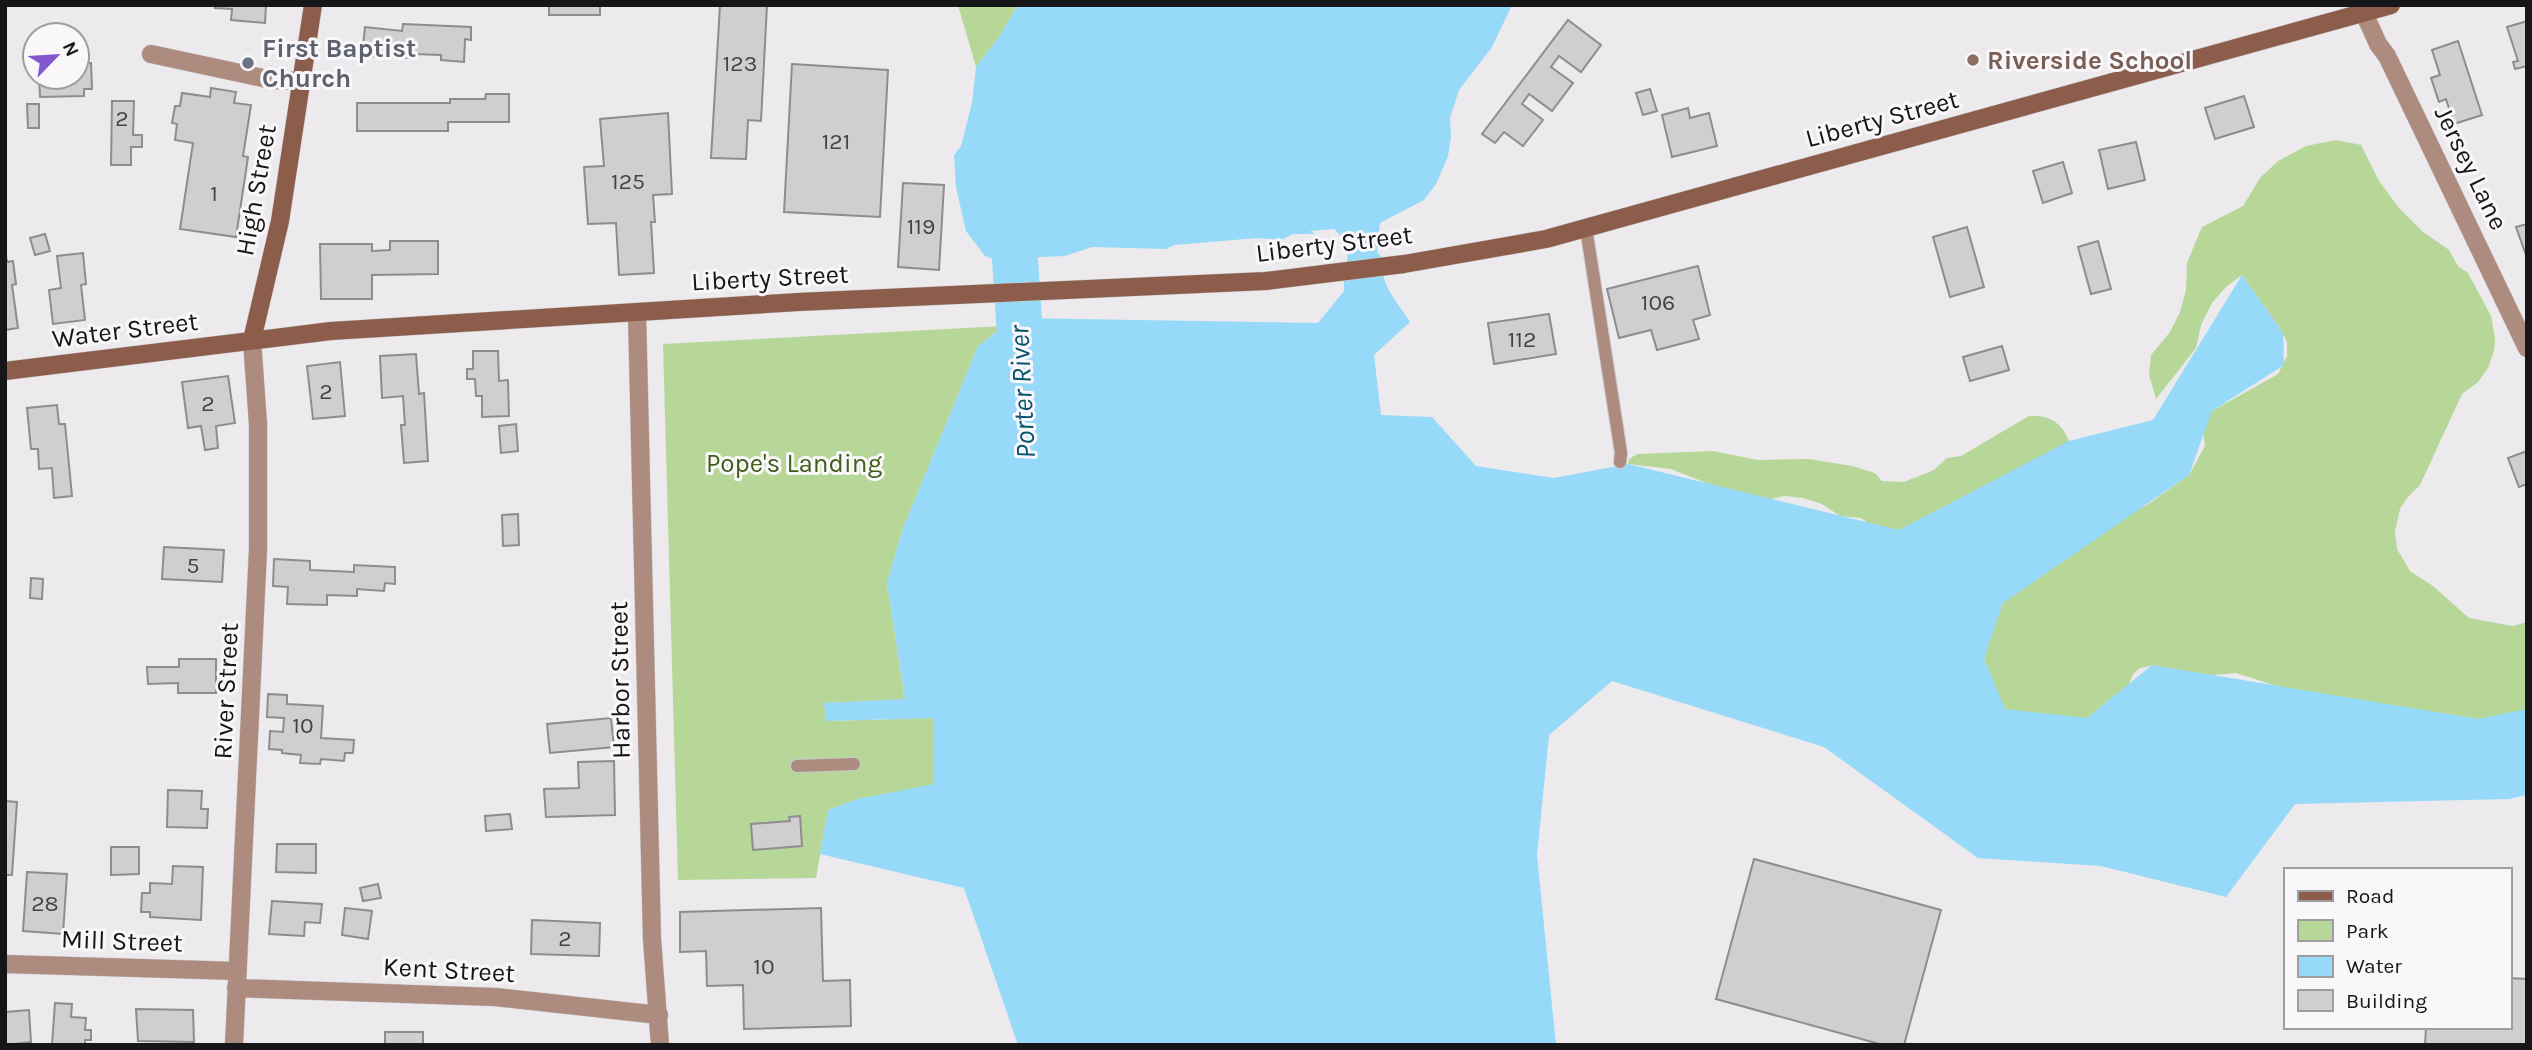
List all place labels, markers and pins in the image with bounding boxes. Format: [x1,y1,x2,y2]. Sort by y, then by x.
place label: First Baptist Church [262,33,416,94]
place label: Riverside School [1987,45,2192,76]
marker: Riverside School [1965,52,1981,68]
marker: First Baptist Church [240,55,256,71]

